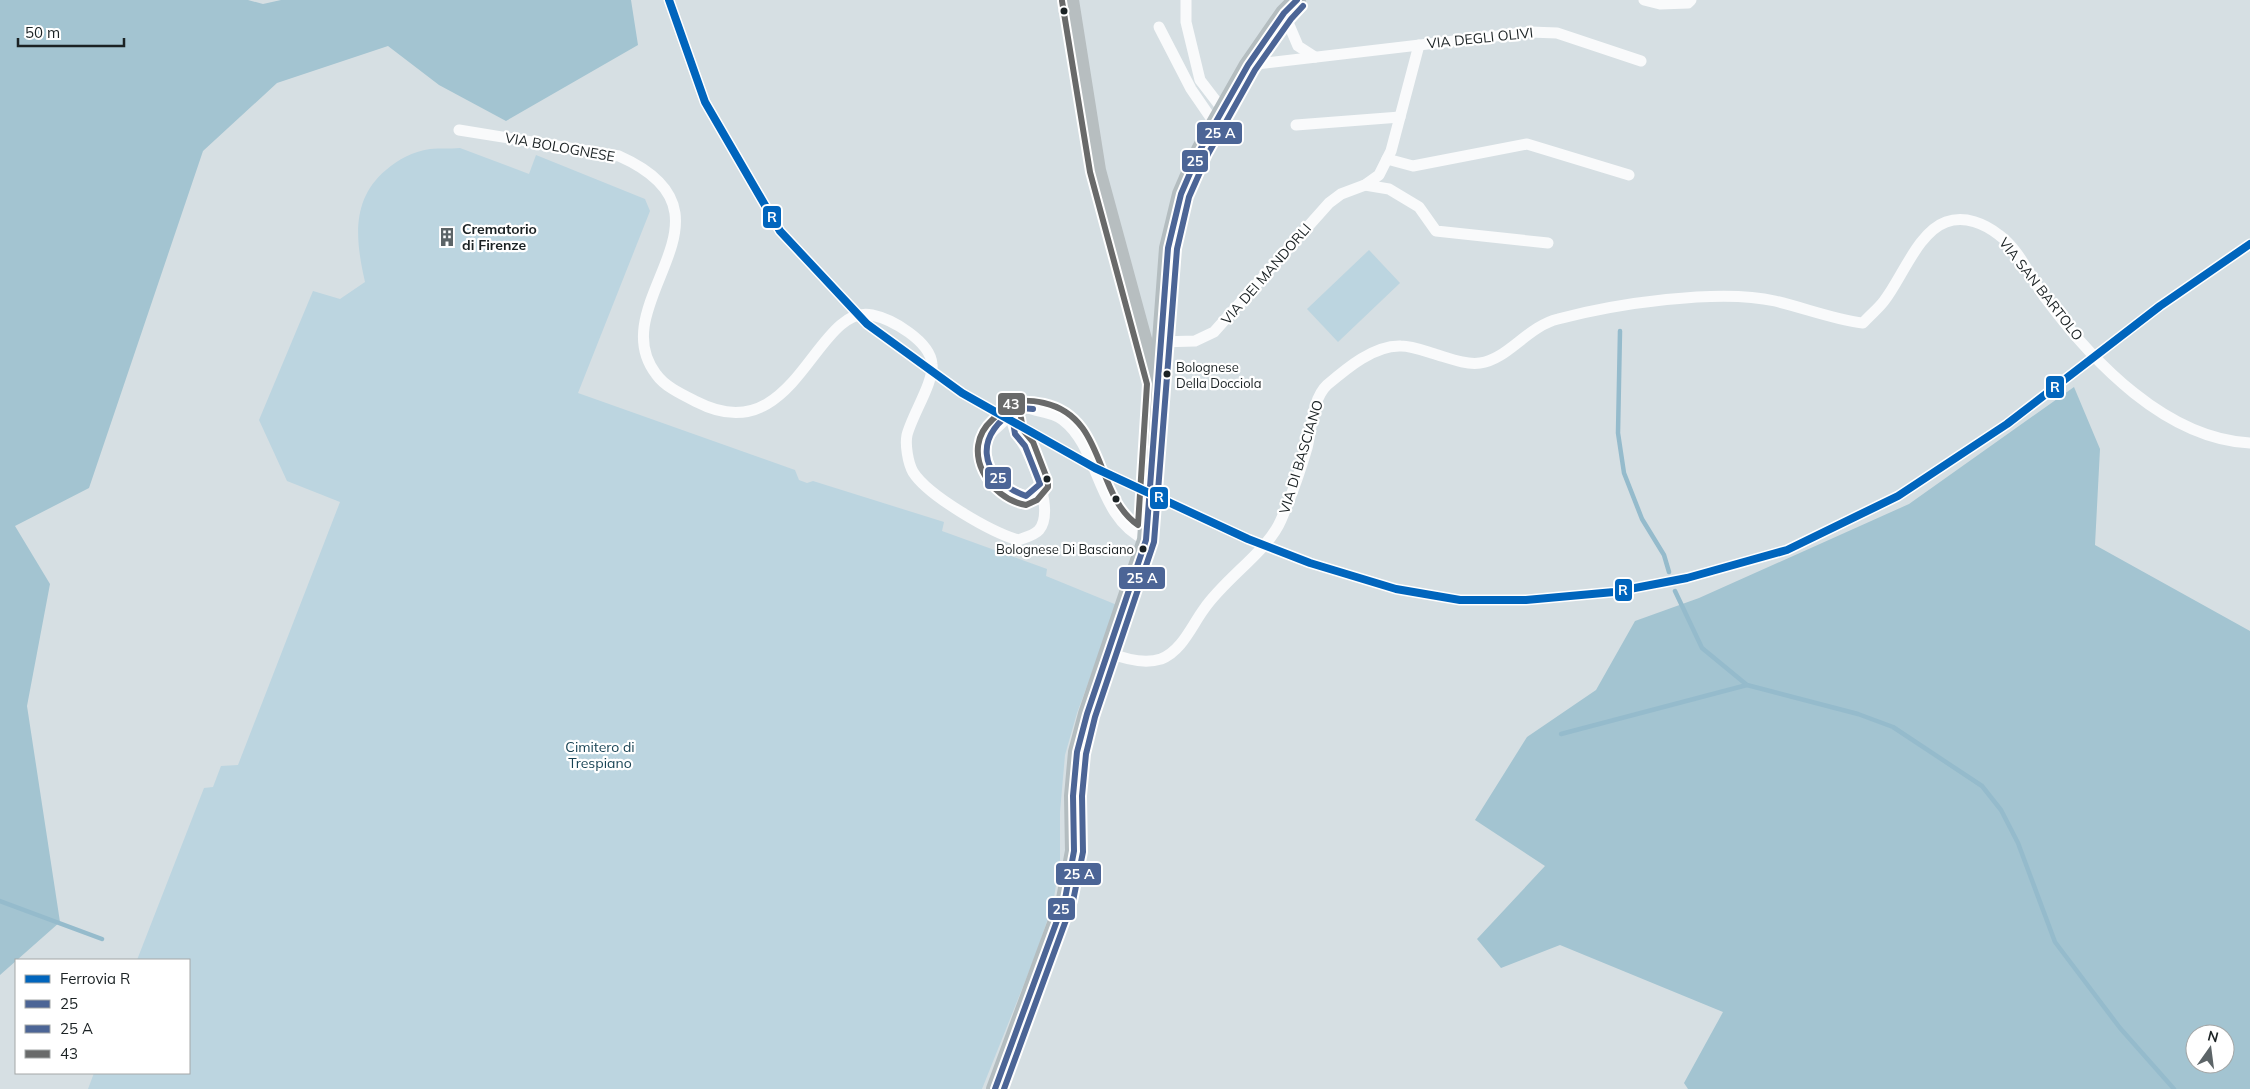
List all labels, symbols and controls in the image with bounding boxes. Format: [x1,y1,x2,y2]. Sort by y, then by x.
unlabelled marker [1059,6,1069,16]
scale bar [18,15,124,47]
text: 50 m [25,23,60,42]
street label: VIA DEGLI OLIVI [1426,23,1534,53]
line badge: 25 A [1196,121,1243,145]
text: 25 A [1204,124,1236,142]
street label: VIA BOLOGNESE [504,128,616,166]
line badge: 25 [1181,149,1209,173]
text: 25 [1187,152,1203,170]
line badge: R [762,205,782,229]
text: R [767,208,777,226]
place label: Crematorio di Firenze [462,220,537,254]
street label: VIA DEI MANDORLI [1217,220,1315,328]
building icon: Crematorio di Firenze [436,226,458,248]
street label: VIA SAN BARTOLO [1995,234,2087,344]
place label: Bolognese Della Docciola [1176,359,1261,391]
marker: Bolognese Della Docciola [1162,369,1172,379]
line badge: R [2045,375,2065,399]
text: R [2050,378,2060,396]
line badge: 43 [997,392,1026,416]
text: 43 [1003,395,1019,413]
street label: VIA DI BASCIANO [1275,398,1327,516]
line badge: 25 [984,466,1012,490]
text: 25 [990,469,1006,487]
unlabelled marker [1042,474,1052,484]
line badge: R [1149,486,1169,510]
text: R [1154,488,1164,506]
unlabelled marker [1111,494,1121,504]
place label: Bolognese Di Basciano [996,541,1134,557]
marker: Bolognese Di Basciano [1138,544,1148,554]
line badge: 25 A [1118,566,1166,590]
text: 25 A [1126,569,1158,587]
line badge: R [1614,578,1633,602]
text: R [1618,581,1628,599]
park label: Cimitero di Trespiano [565,738,635,772]
line badge: 25 A [1055,862,1102,886]
text: 25 A [1063,865,1095,883]
line badge: 25 [1047,897,1076,921]
text: 25 [1053,900,1069,918]
legend [15,959,190,1074]
text: Ferrovia R [60,969,130,988]
text: 25 [60,994,78,1013]
text: 25 A [60,1019,93,1038]
north arrow [2185,1024,2235,1074]
text: N [2206,1026,2220,1046]
text: 43 [60,1044,78,1063]

